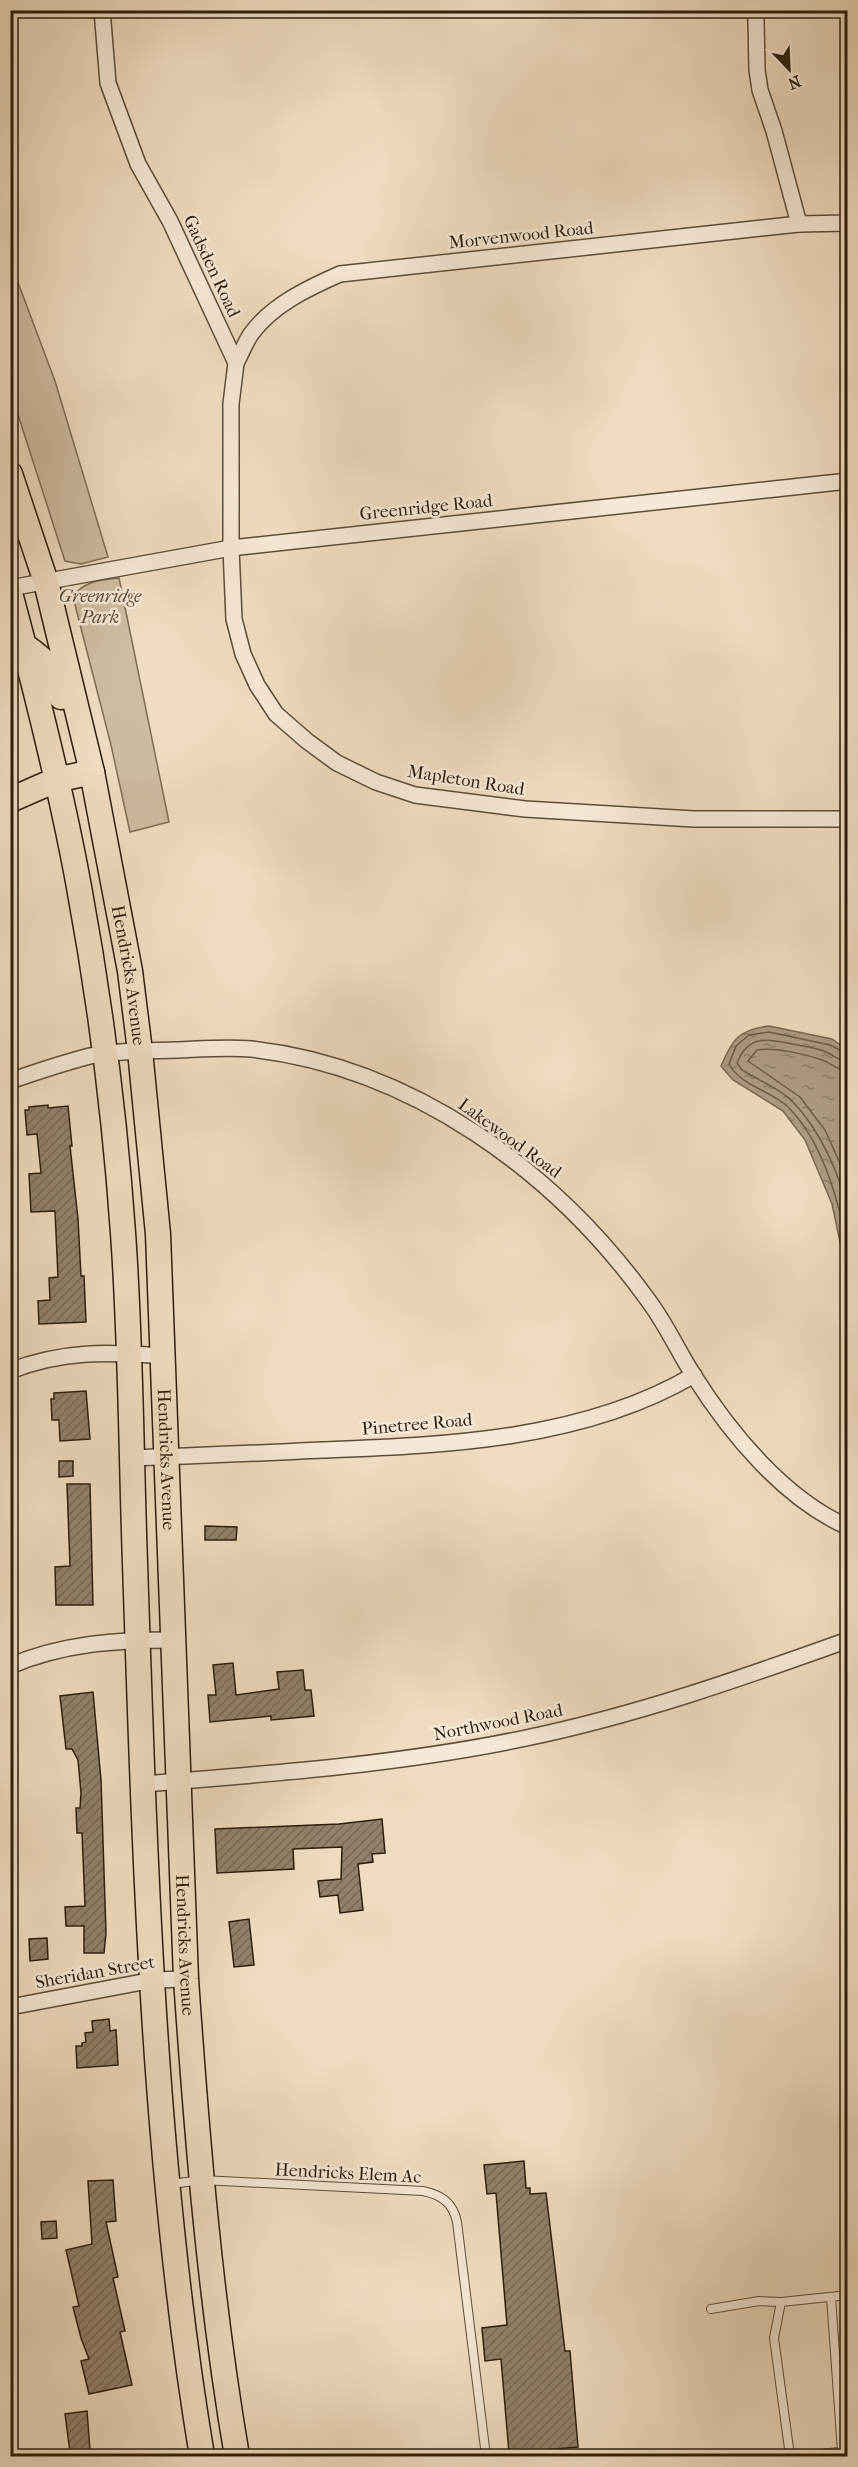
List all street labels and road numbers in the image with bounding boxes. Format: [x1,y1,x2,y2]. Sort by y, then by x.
street label: Gadsden Road [179,212,245,321]
street label: Morvenwood Road [448,217,595,254]
street label: Greenridge Road [358,490,494,525]
street label: Mapleton Road [406,761,526,800]
street label: Hendricks Avenue [107,904,149,1047]
street label: Lakewood Road [454,1094,565,1183]
street label: Hendricks Avenue [153,1388,179,1531]
street label: Pinetree Road [361,1409,474,1440]
street label: Northwood Road [432,1700,565,1745]
street label: Hendricks Avenue [171,1874,199,2017]
street label: Sheridan Street [34,1952,157,1993]
street label: Hendricks Elem Ac [274,2159,422,2188]

